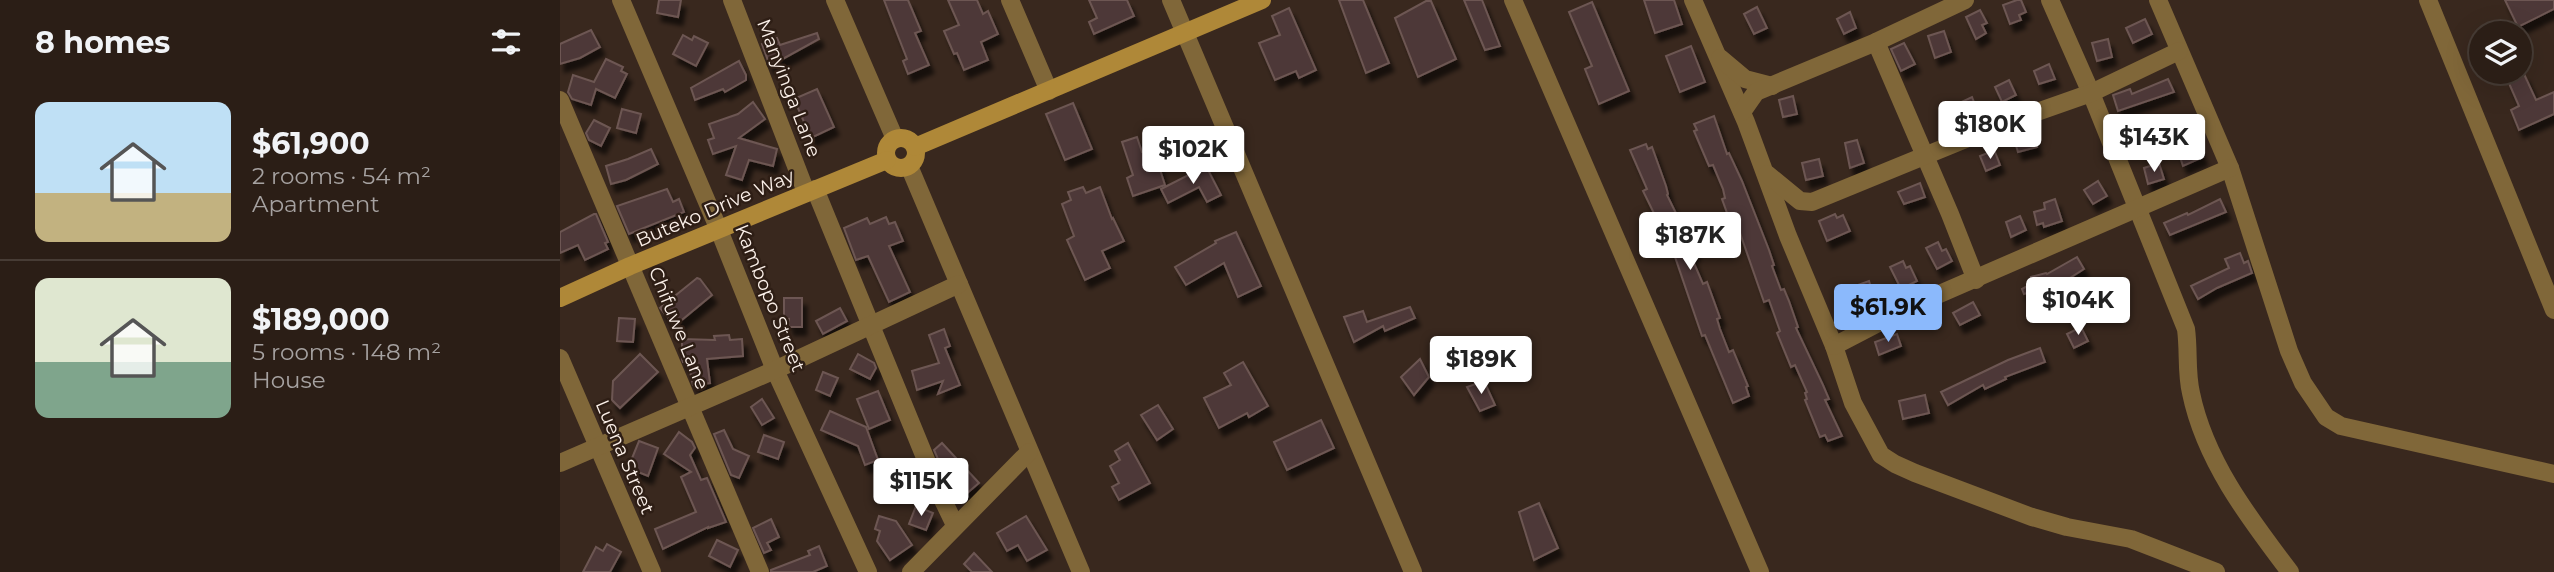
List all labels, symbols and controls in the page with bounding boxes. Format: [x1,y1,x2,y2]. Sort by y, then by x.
street label: Manyinga Lane [752,16,826,160]
map controls [2469,21,2532,84]
button: layers [2469,21,2532,84]
icon: filters [487,23,525,61]
text: 8 homes [35,24,170,61]
pin: $180K [1941,102,2039,161]
text: $180K [1954,110,2026,138]
pin: $143K [2105,114,2203,174]
text: $143K [2119,123,2189,151]
text: $61,900 [252,125,370,162]
pin: $102K [1144,127,1242,186]
icon: home [91,130,175,214]
text: $102K [1158,135,1228,163]
text: 2 rooms · 54 m² [252,162,431,190]
street label: Buteko Drive Way [632,164,798,252]
text: Apartment [252,190,380,218]
pin: $187K [1641,212,1739,272]
street label: Kambopo Street [730,221,810,375]
text: $187K [1655,221,1725,249]
street label: Chifuwe Lane [644,263,714,393]
pin: $104K [2029,278,2127,337]
pin: $61.9K [1831,284,1945,344]
text: $104K [2042,286,2114,314]
text: $61.9K [1850,293,1926,321]
text: $189,000 [252,301,390,338]
icon: home [91,306,175,390]
pin: $189K [1432,336,1530,396]
text: 5 rooms · 148 m² [252,338,441,366]
text: $189K [1446,345,1516,373]
text: House [252,366,326,394]
street label: Luena Street [591,396,659,518]
pin: $115K [872,458,970,518]
text: $115K [889,467,953,495]

